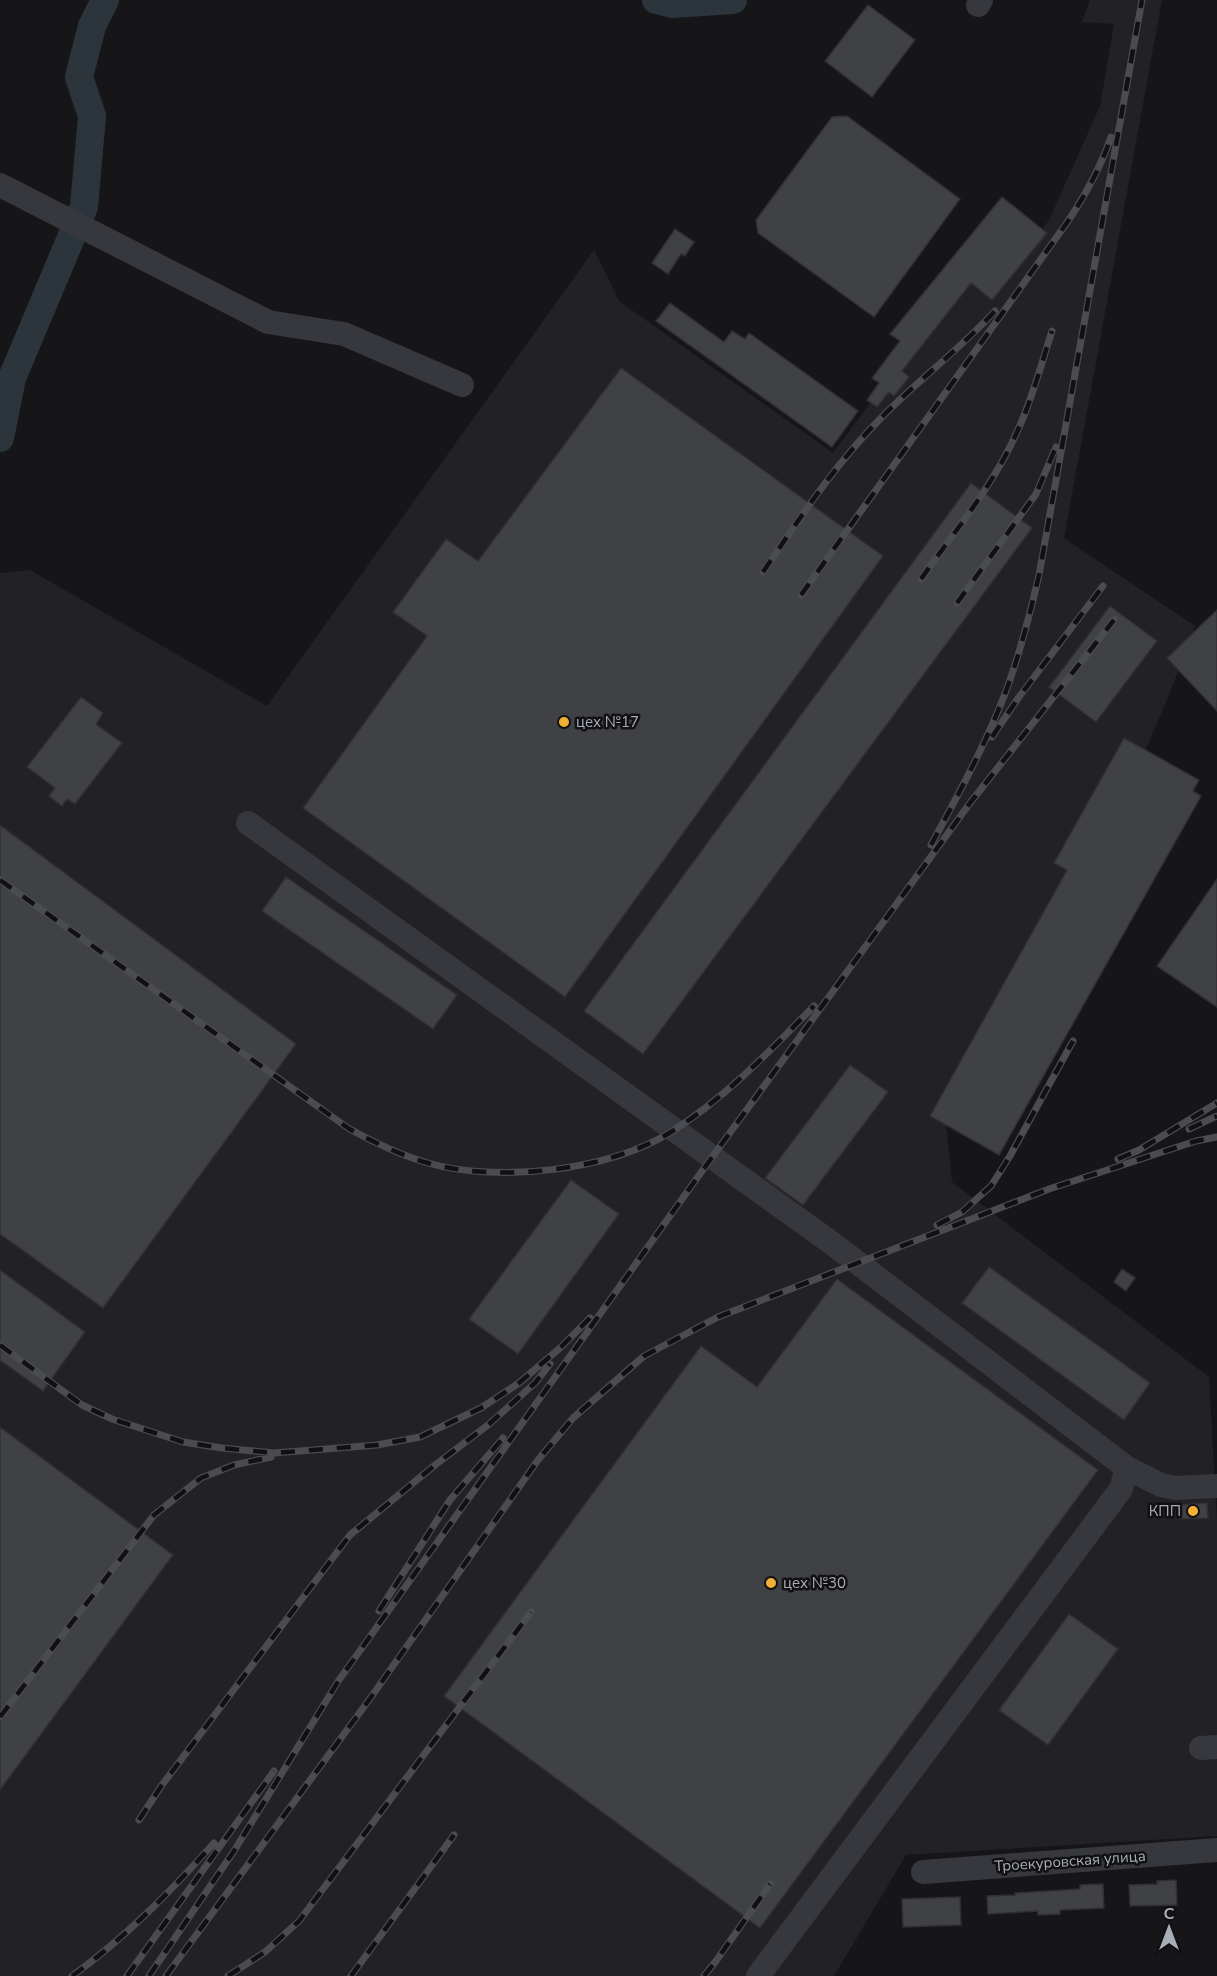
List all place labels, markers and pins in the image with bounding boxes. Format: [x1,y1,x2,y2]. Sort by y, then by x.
place label: цех №17 [576,712,639,732]
marker: цех №17 [557,715,571,729]
place label: КПП [1149,1501,1181,1521]
marker: КПП [1186,1504,1200,1518]
place label: цех №30 [783,1573,846,1593]
marker: цех №30 [764,1576,778,1590]

